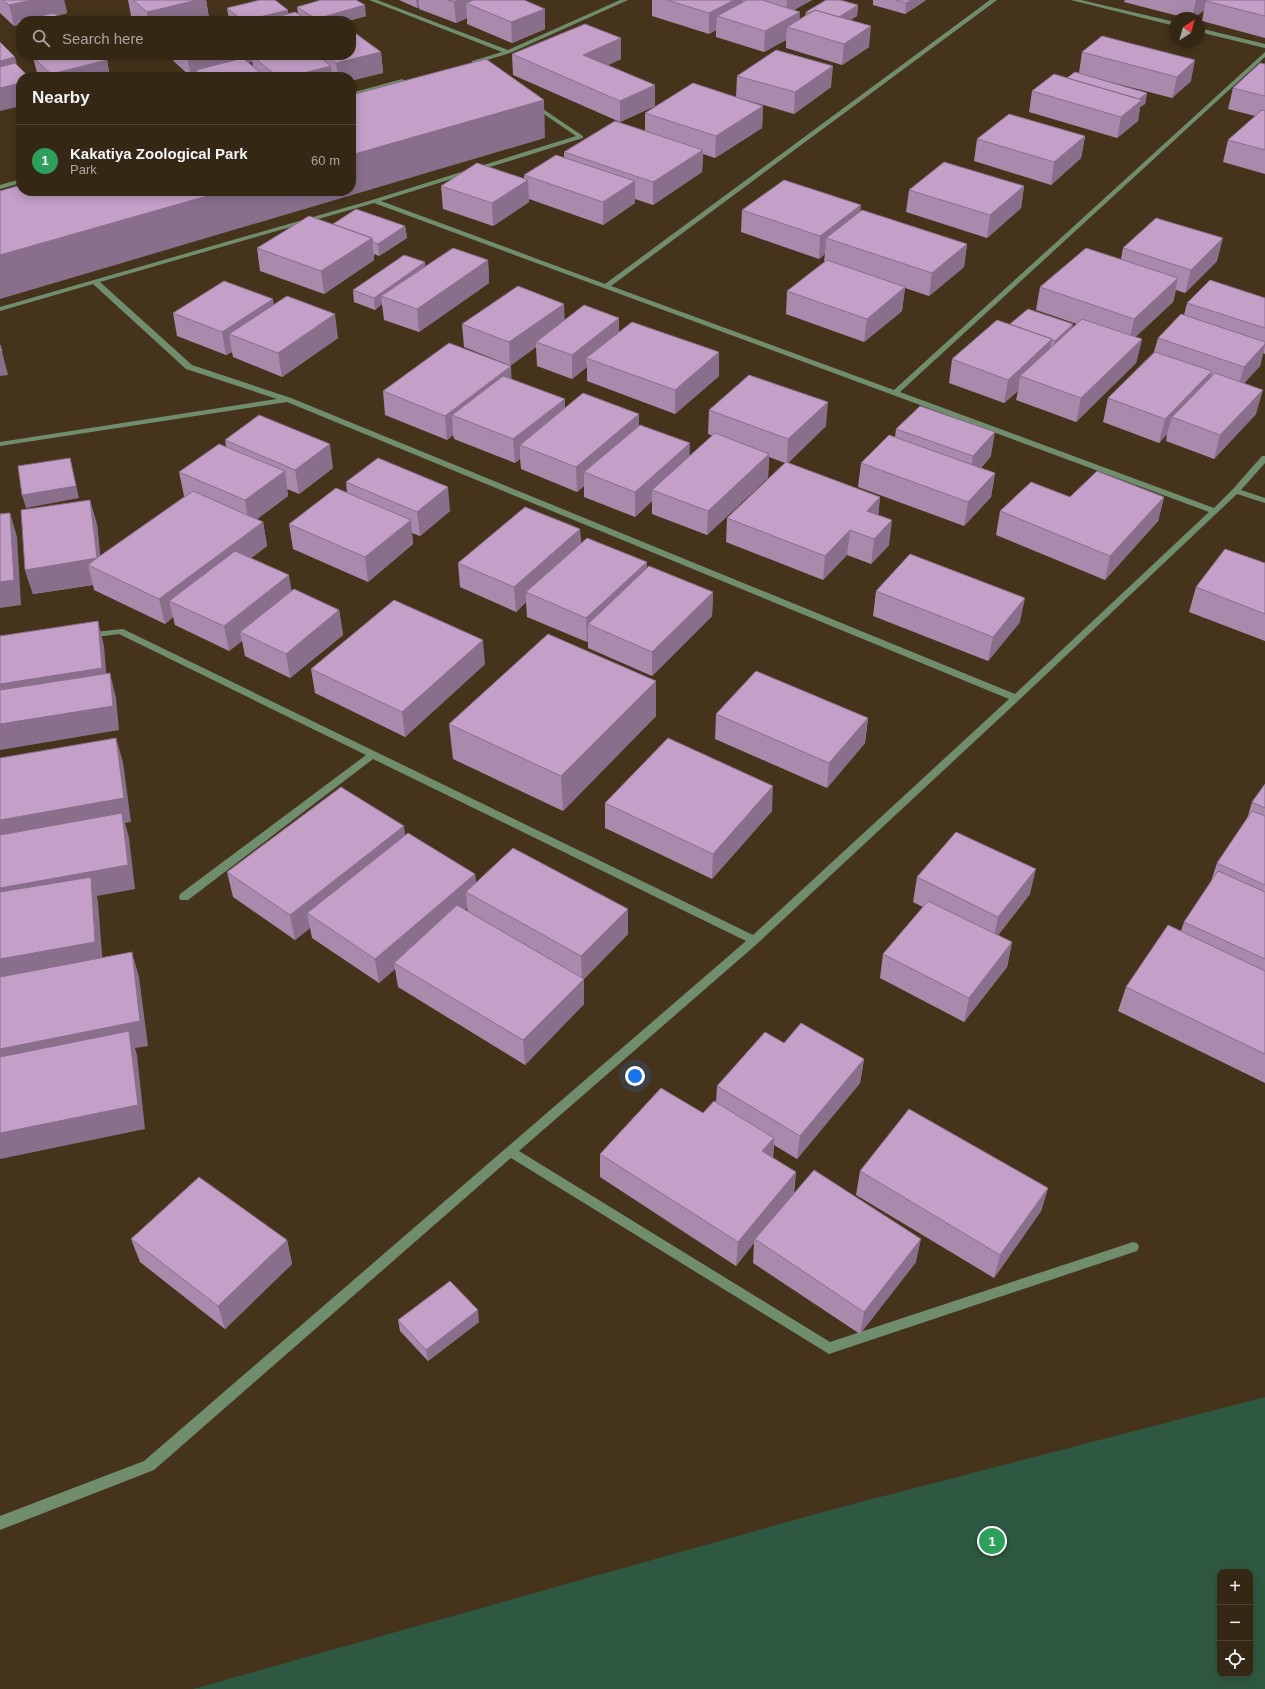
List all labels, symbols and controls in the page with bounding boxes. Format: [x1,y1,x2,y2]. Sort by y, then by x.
north arrow [1169,12,1205,48]
search box [16,16,356,60]
icon: search [30,27,52,49]
text: Search here [62,30,144,47]
text: Nearby [32,88,90,107]
text: Kakatiya Zoological Park [70,145,248,162]
text: 1 [41,153,49,168]
text: 60 m [311,153,340,168]
text: Park [70,162,97,177]
your location [625,1066,645,1086]
pin: 1 [979,1526,1005,1556]
map controls [1217,1569,1253,1677]
button: + [1217,1569,1253,1605]
button: − [1217,1605,1253,1641]
button: locate [1217,1641,1253,1677]

